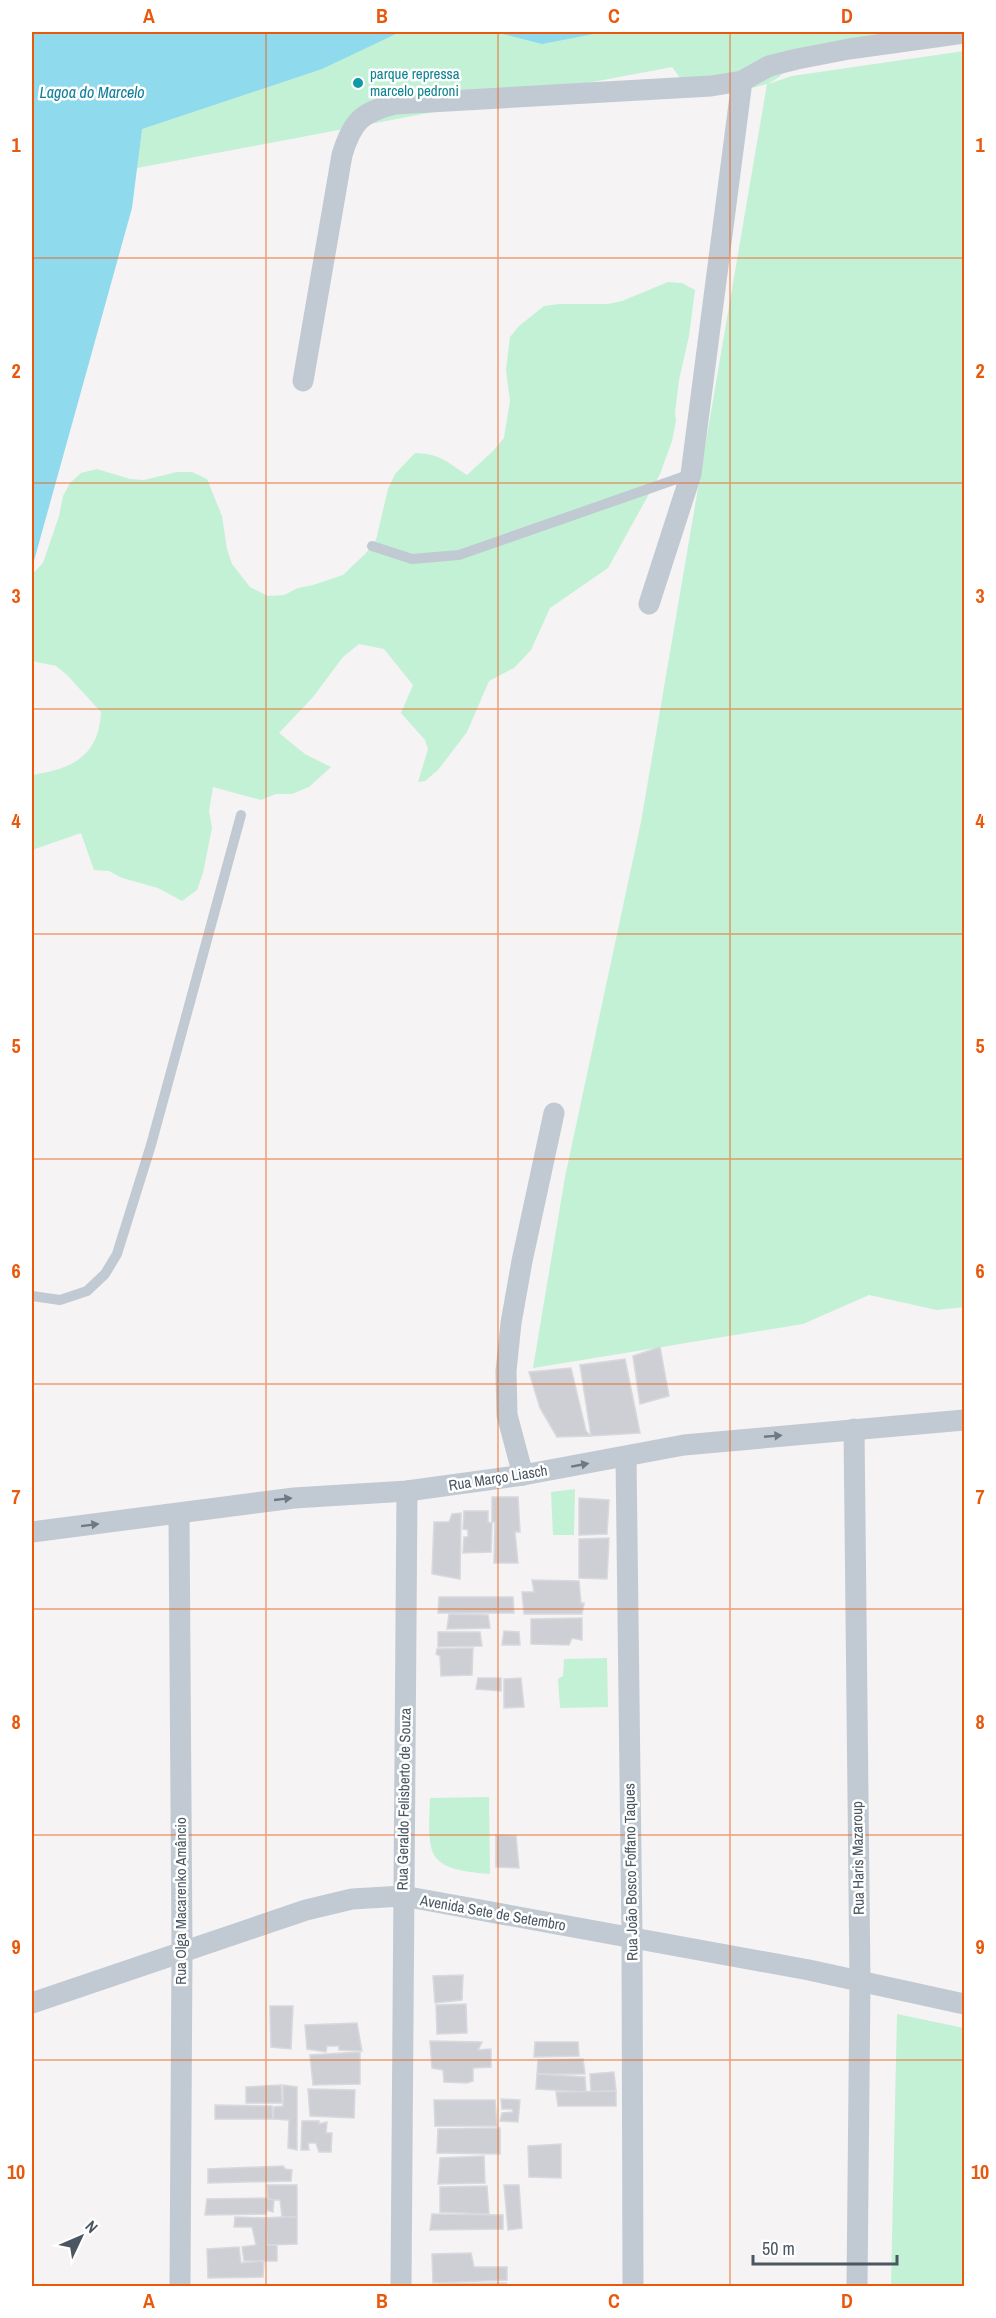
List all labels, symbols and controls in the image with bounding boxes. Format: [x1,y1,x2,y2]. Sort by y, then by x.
text: A [143,2,155,29]
text: B [376,2,388,29]
text: C [608,2,620,29]
text: D [841,2,853,29]
place label: parque repressa marcelo pedroni [370,63,460,101]
marker: parque repressa marcelo pedroni [351,76,365,90]
water label: Lagoa do Marcelo [39,81,145,103]
text: 1 [11,131,21,158]
text: 1 [975,131,985,158]
text: 2 [11,357,21,384]
text: 2 [975,357,985,384]
text: 3 [11,582,21,609]
text: 3 [975,582,985,609]
text: 4 [11,807,21,834]
text: 4 [975,807,985,834]
text: 5 [11,1032,21,1059]
text: 5 [975,1032,985,1059]
text: 6 [11,1257,21,1284]
text: 6 [975,1257,985,1284]
one-way arrow [764,1431,783,1441]
street label: Rua Março Liasch [447,1459,549,1496]
one-way arrow [571,1460,590,1469]
text: 7 [11,1483,21,1510]
text: 7 [975,1483,985,1510]
one-way arrow [273,1494,292,1504]
one-way arrow [80,1520,99,1530]
street label: Rua Geraldo Felisberto de Souza [391,1707,416,1890]
text: 8 [11,1708,21,1735]
text: 8 [975,1708,985,1735]
street label: Rua João Bosco Foffano Taques [618,1783,643,1961]
street label: Rua Haris Mazaroup [846,1801,869,1915]
street label: Rua Olga Macarenko Amâncio [170,1817,191,1985]
street label: Avenida Sete de Setembro [418,1889,568,1936]
text: 9 [11,1933,21,1960]
text: 9 [975,1933,985,1960]
text: 10 [7,2158,25,2185]
text: 10 [971,2158,989,2185]
north arrow [51,2207,111,2267]
text: N [81,2216,103,2238]
scale bar [753,2228,897,2266]
text: 50 m [762,2236,795,2261]
text: A [143,2287,155,2314]
text: B [376,2287,388,2314]
text: C [608,2287,620,2314]
text: D [841,2287,853,2314]

